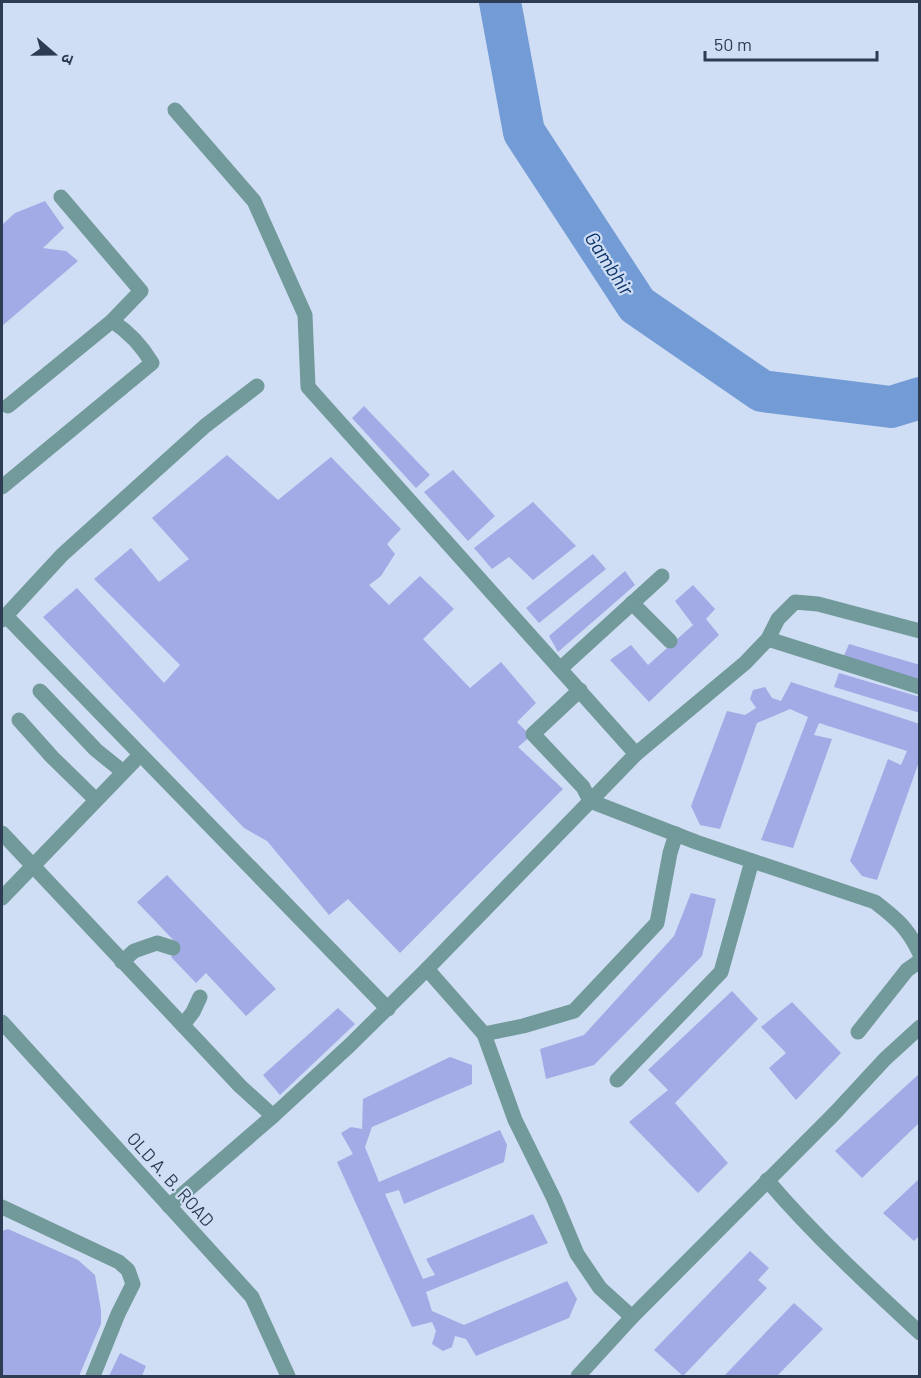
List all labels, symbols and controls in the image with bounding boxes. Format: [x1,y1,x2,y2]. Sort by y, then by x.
north arrow [24,24,84,84]
scale bar [705,24,878,62]
text: 50 m [714,33,752,55]
text: उ [58,52,79,68]
water label: Gambhir [581,227,640,300]
street label: OLD A. B. ROAD [123,1127,219,1231]

